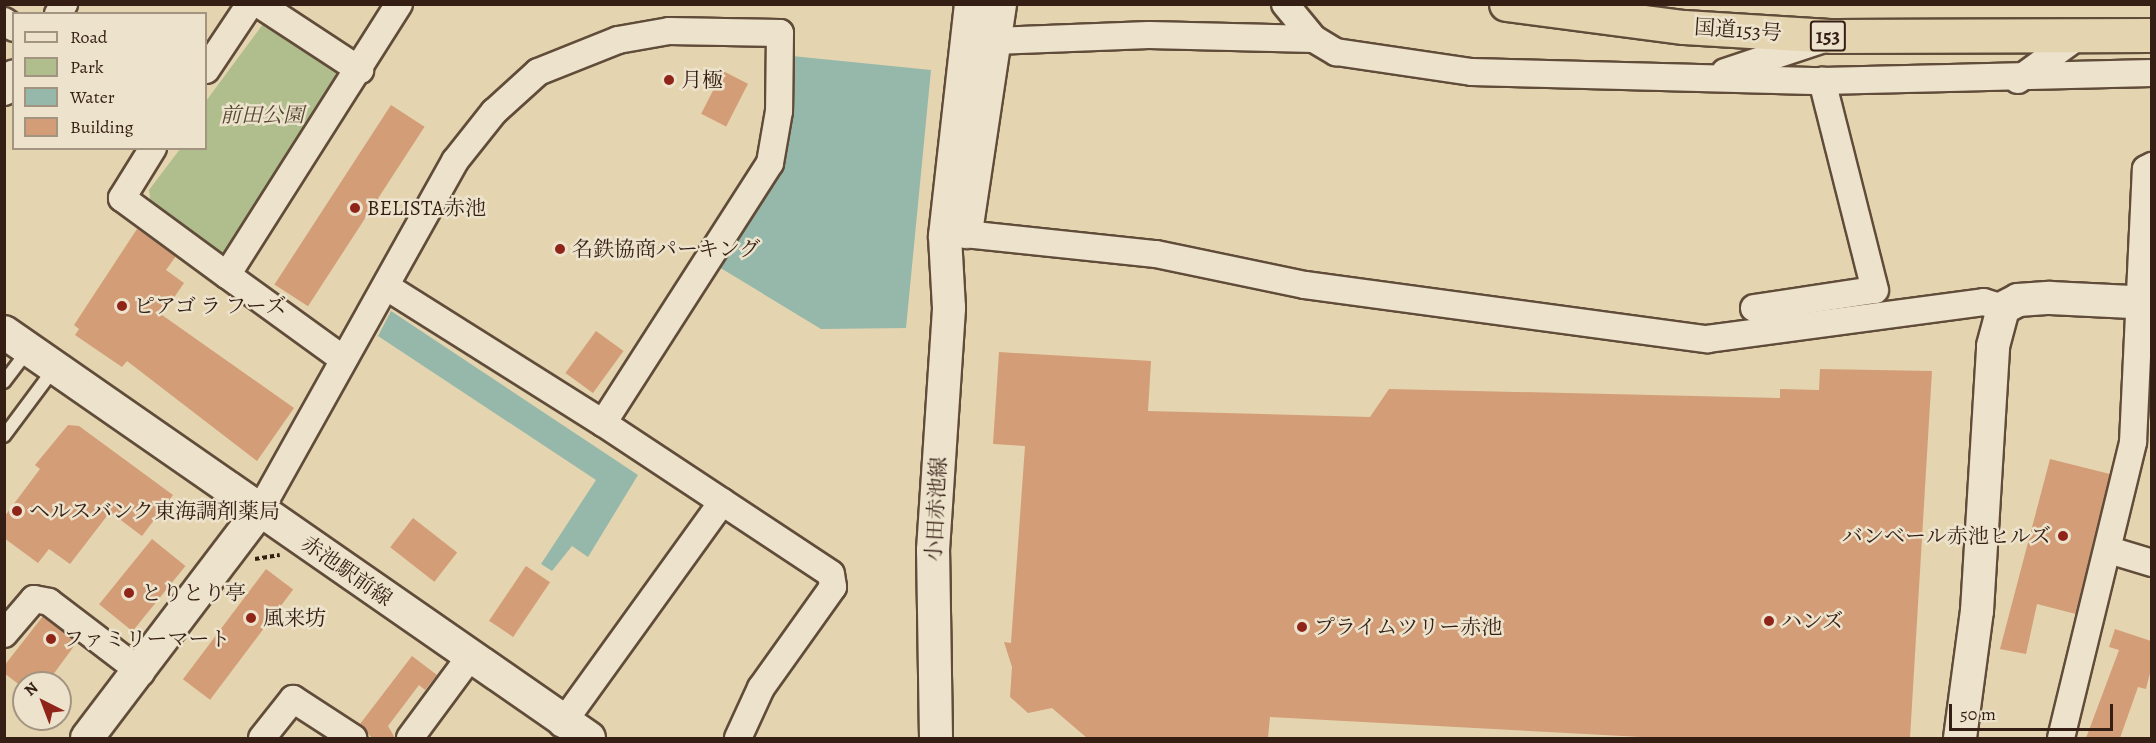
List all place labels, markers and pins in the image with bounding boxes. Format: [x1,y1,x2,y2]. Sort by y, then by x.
place label: 月極 [681,67,723,93]
marker: 月極 [662,73,676,87]
place label: BELISTA赤池 [367,195,486,221]
marker: BELISTA赤池 [348,201,362,215]
place label: 名鉄協商パーキング [572,236,761,262]
marker: 名鉄協商パーキング [553,242,567,256]
place label: ピアゴ ラ フーズ [134,293,289,319]
marker: ピアゴ ラ フーズ [115,299,129,313]
place label: ヘルスバンク東海調剤薬局 [29,498,281,524]
marker: ヘルスバンク東海調剤薬局 [10,504,24,518]
place label: バンベール赤池ヒルズ [1841,523,2051,549]
marker: バンベール赤池ヒルズ [2056,529,2070,543]
place label: とりとり亭 [141,580,246,606]
marker: とりとり亭 [122,586,136,600]
place label: 風来坊 [263,605,326,631]
place label: ハンズ [1781,608,1844,634]
marker: 風来坊 [244,611,258,625]
place label: プライムツリー赤池 [1314,614,1503,640]
marker: ハンズ [1762,614,1776,628]
marker: プライムツリー赤池 [1295,620,1309,634]
place label: ファミリーマート [63,626,231,652]
marker: ファミリーマート [44,632,58,646]

